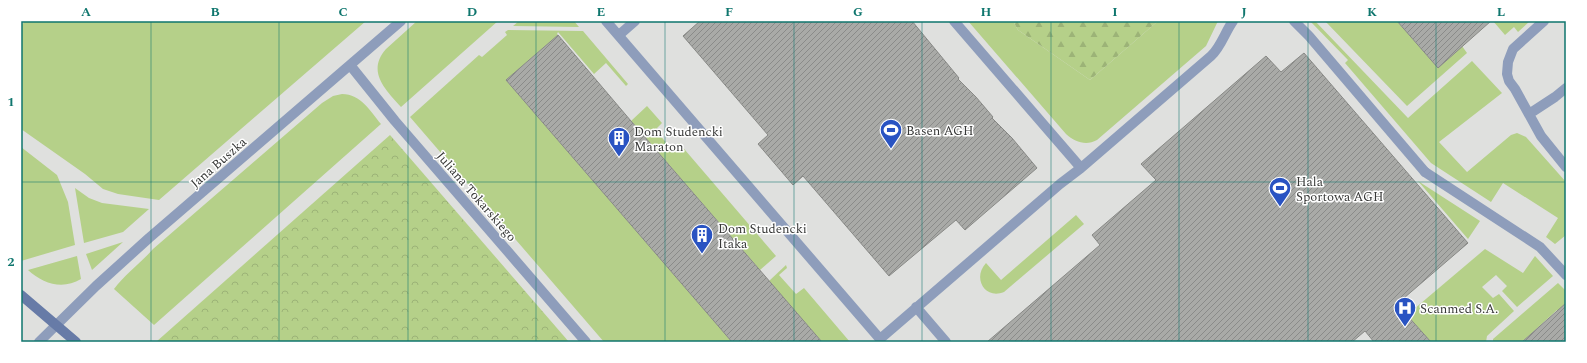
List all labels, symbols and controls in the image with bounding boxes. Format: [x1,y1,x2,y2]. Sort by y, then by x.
text: A [81,2,91,22]
text: B [210,2,220,22]
text: C [338,2,348,22]
text: D [467,2,477,22]
text: E [597,2,606,22]
text: F [725,2,733,22]
text: G [853,2,863,22]
text: H [981,2,992,22]
text: I [1112,2,1118,22]
text: J [1241,2,1247,22]
text: K [1367,2,1377,22]
text: L [1497,2,1505,22]
text: 1 [7,92,15,112]
sports icon: Basen AGH [878,117,904,150]
place label: Basen AGH [906,121,974,141]
place label: Dom Studencki Maraton [634,122,723,157]
building icon: Dom Studencki Maraton [606,125,632,158]
street label: Jana Buszka [186,132,252,193]
street label: Juliana Tokarskiego [431,147,521,246]
place label: Hala Sportowa AGH [1296,172,1383,207]
sports icon: Hala Sportowa AGH [1267,175,1293,208]
place label: Dom Studencki Itaka [718,219,807,254]
building icon: Dom Studencki Itaka [689,222,715,255]
text: 2 [7,252,15,272]
hospital icon: Scanmed S.A. [1392,295,1418,328]
place label: Scanmed S.A. [1420,299,1498,319]

